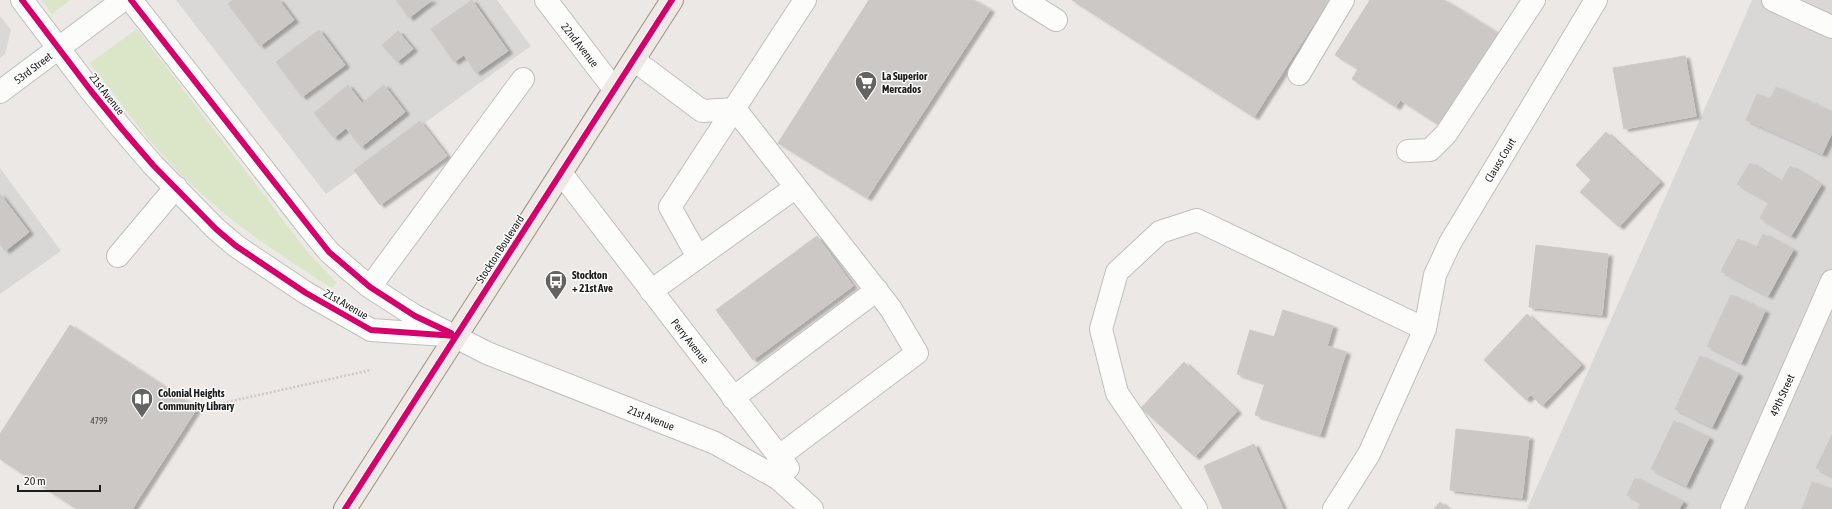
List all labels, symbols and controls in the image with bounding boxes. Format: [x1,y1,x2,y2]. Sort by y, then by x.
street label: 22nd Avenue [559,20,601,70]
street label: 53rd Street [12,50,54,86]
supermarket icon: La Superior Mercados [853,69,879,102]
place label: La Superior Mercados [882,70,928,95]
street label: 21st Avenue [87,71,127,117]
street label: Clauss Court [1482,136,1518,184]
street label: Stockton Boulevard [474,213,526,285]
bus stop icon: Stockton + 21st Ave [543,268,569,301]
place label: Stockton + 21st Ave [572,269,613,294]
street label: 21st Avenue [322,286,370,322]
street label: Perry Avenue [669,316,711,366]
street label: 49th Street [1767,372,1797,418]
library icon: Colonial Heights Community Library [129,386,155,419]
place label: Colonial Heights Community Library [158,387,235,412]
street label: 21st Avenue [626,403,676,433]
house number: 4799 [91,416,107,426]
scale bar [18,467,100,493]
text: 20 m [24,474,46,488]

